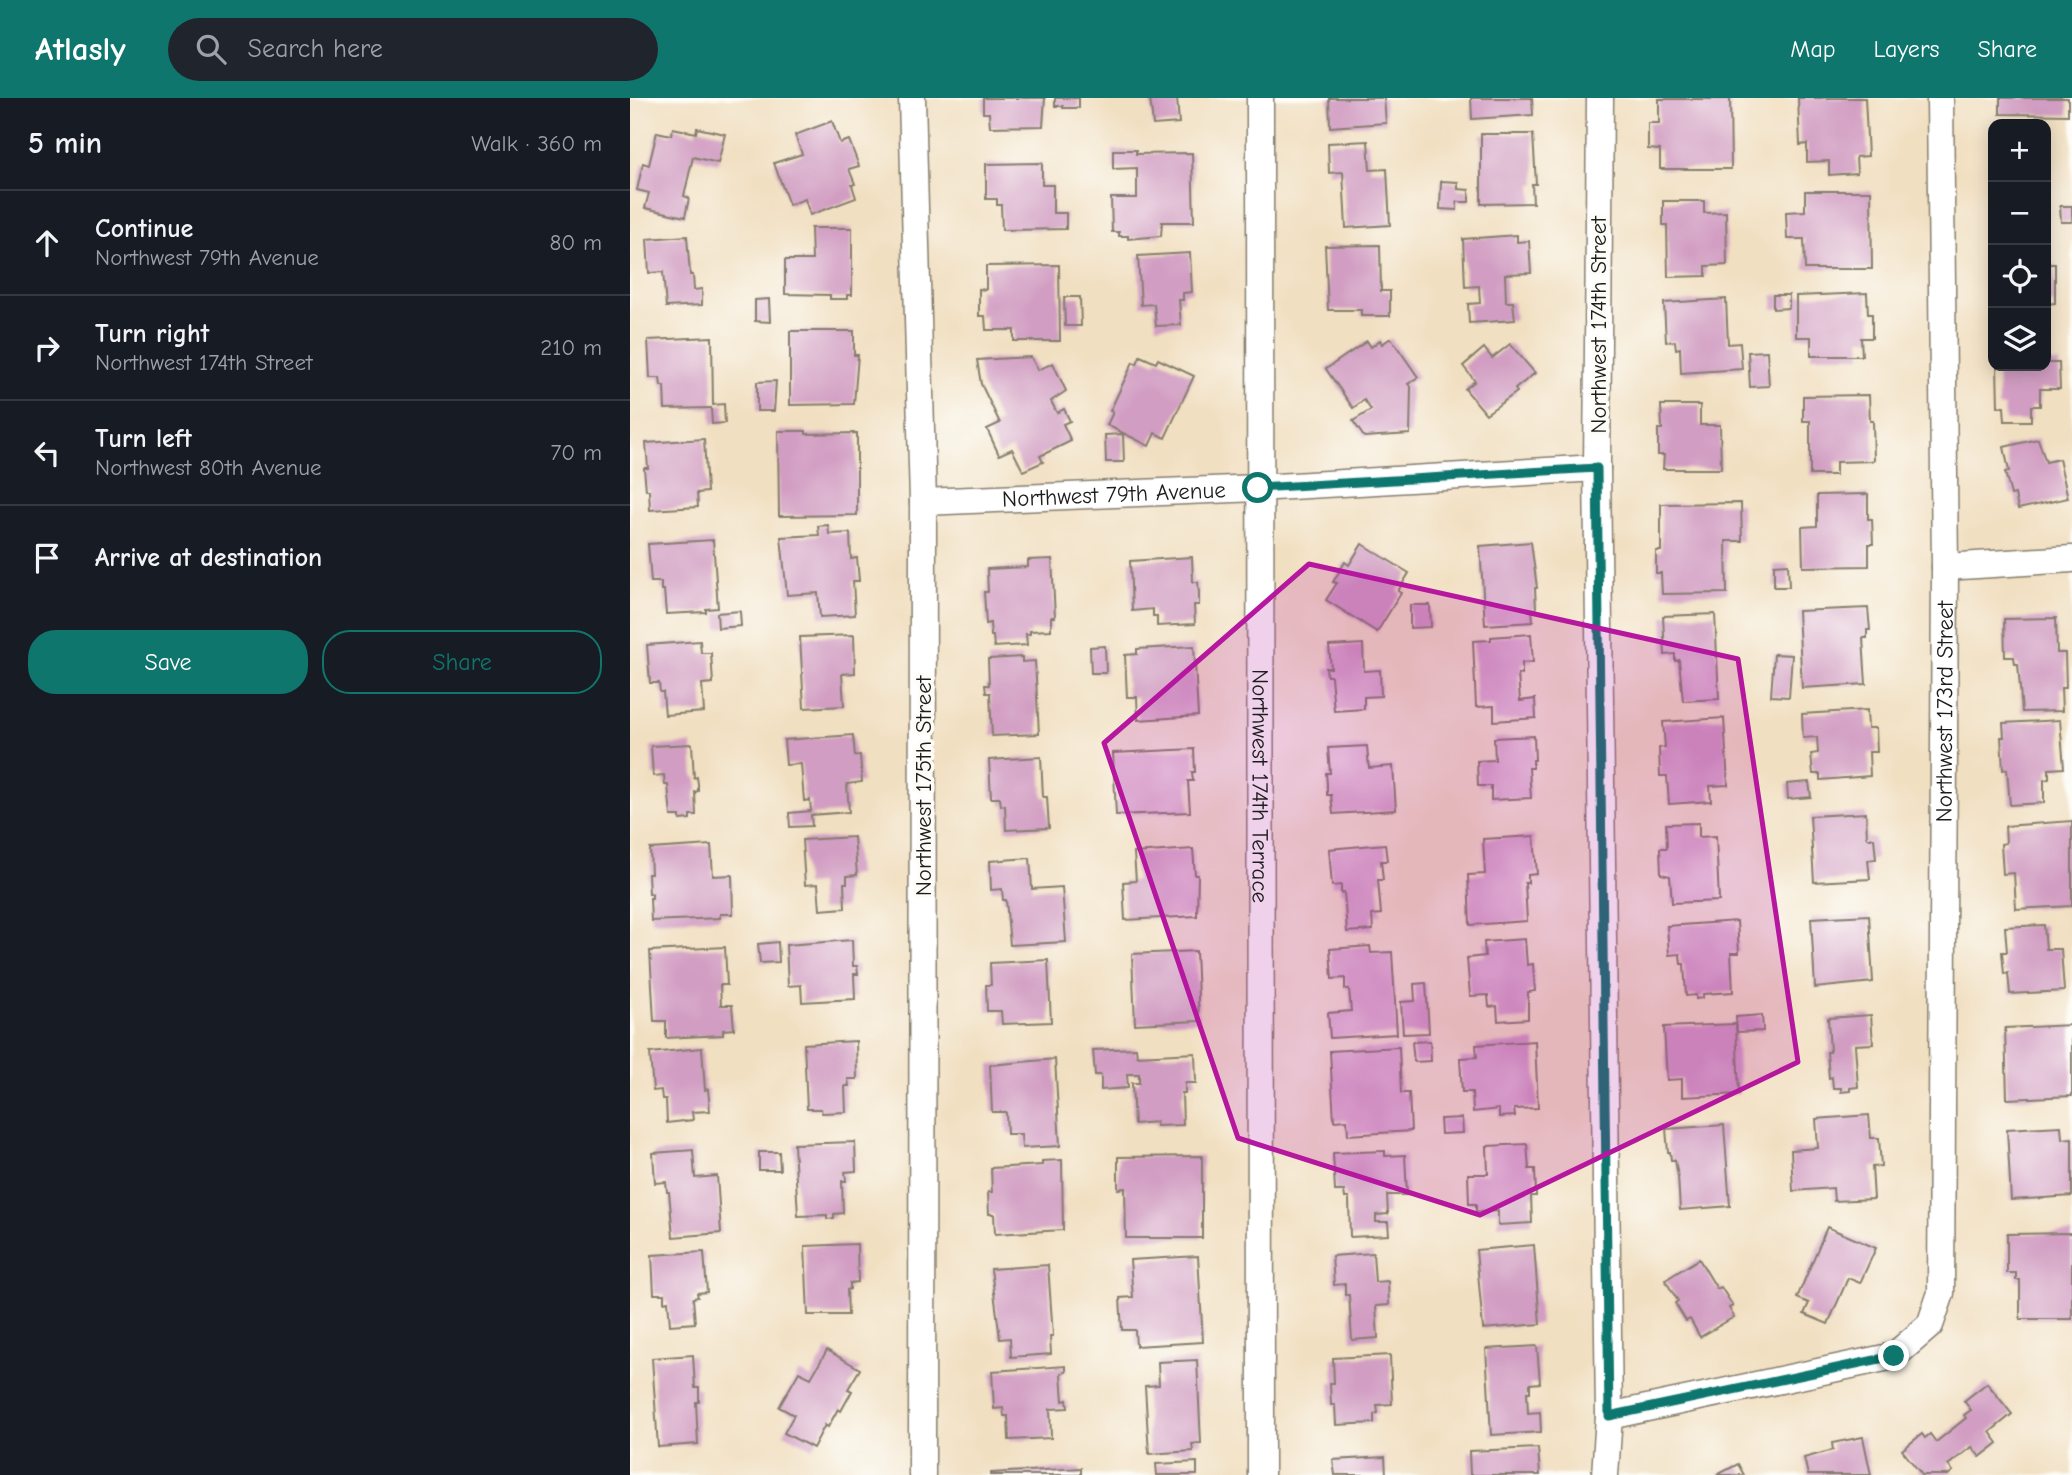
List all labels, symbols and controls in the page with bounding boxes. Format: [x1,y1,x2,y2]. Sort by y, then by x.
search box [168,18,658,81]
text: Atlasly [35,30,126,68]
icon: search [192,30,230,68]
text: Search here [248,34,383,64]
text: Map [1790,35,1836,63]
text: Layers [1874,35,1939,63]
text: Share [1977,35,2037,63]
map controls [1988,119,2051,371]
button: + [1988,119,2051,182]
text: 5 min [28,126,102,161]
text: Walk · 360 m [471,130,602,157]
button: − [1988,182,2051,245]
text: Continue [95,214,193,244]
street label: Northwest 174th Street [1585,215,1612,434]
icon: ahead [28,224,66,262]
text: 80 m [549,229,602,256]
text: Northwest 79th Avenue [95,244,319,271]
button: locate [1988,245,2051,308]
button: layers [1988,308,2051,371]
text: Turn right [95,319,209,349]
icon: right [28,329,66,367]
text: 210 m [540,334,602,361]
text: Northwest 174th Street [95,349,313,376]
text: Turn left [95,424,192,454]
icon: left [28,434,66,472]
text: 70 m [550,439,602,466]
text: Northwest 80th Avenue [95,454,322,481]
route start [1242,472,1273,503]
street label: Northwest 79th Avenue [1001,476,1226,513]
icon: arrive [28,539,66,577]
text: Arrive at destination [95,543,322,573]
street label: Northwest 173rd Street [1931,599,1959,823]
button: Save [28,630,308,694]
button: Share [322,630,602,694]
street label: Northwest 174th Terrace [1246,669,1274,903]
street label: Northwest 175th Street [910,674,937,896]
route end [1878,1340,1909,1371]

